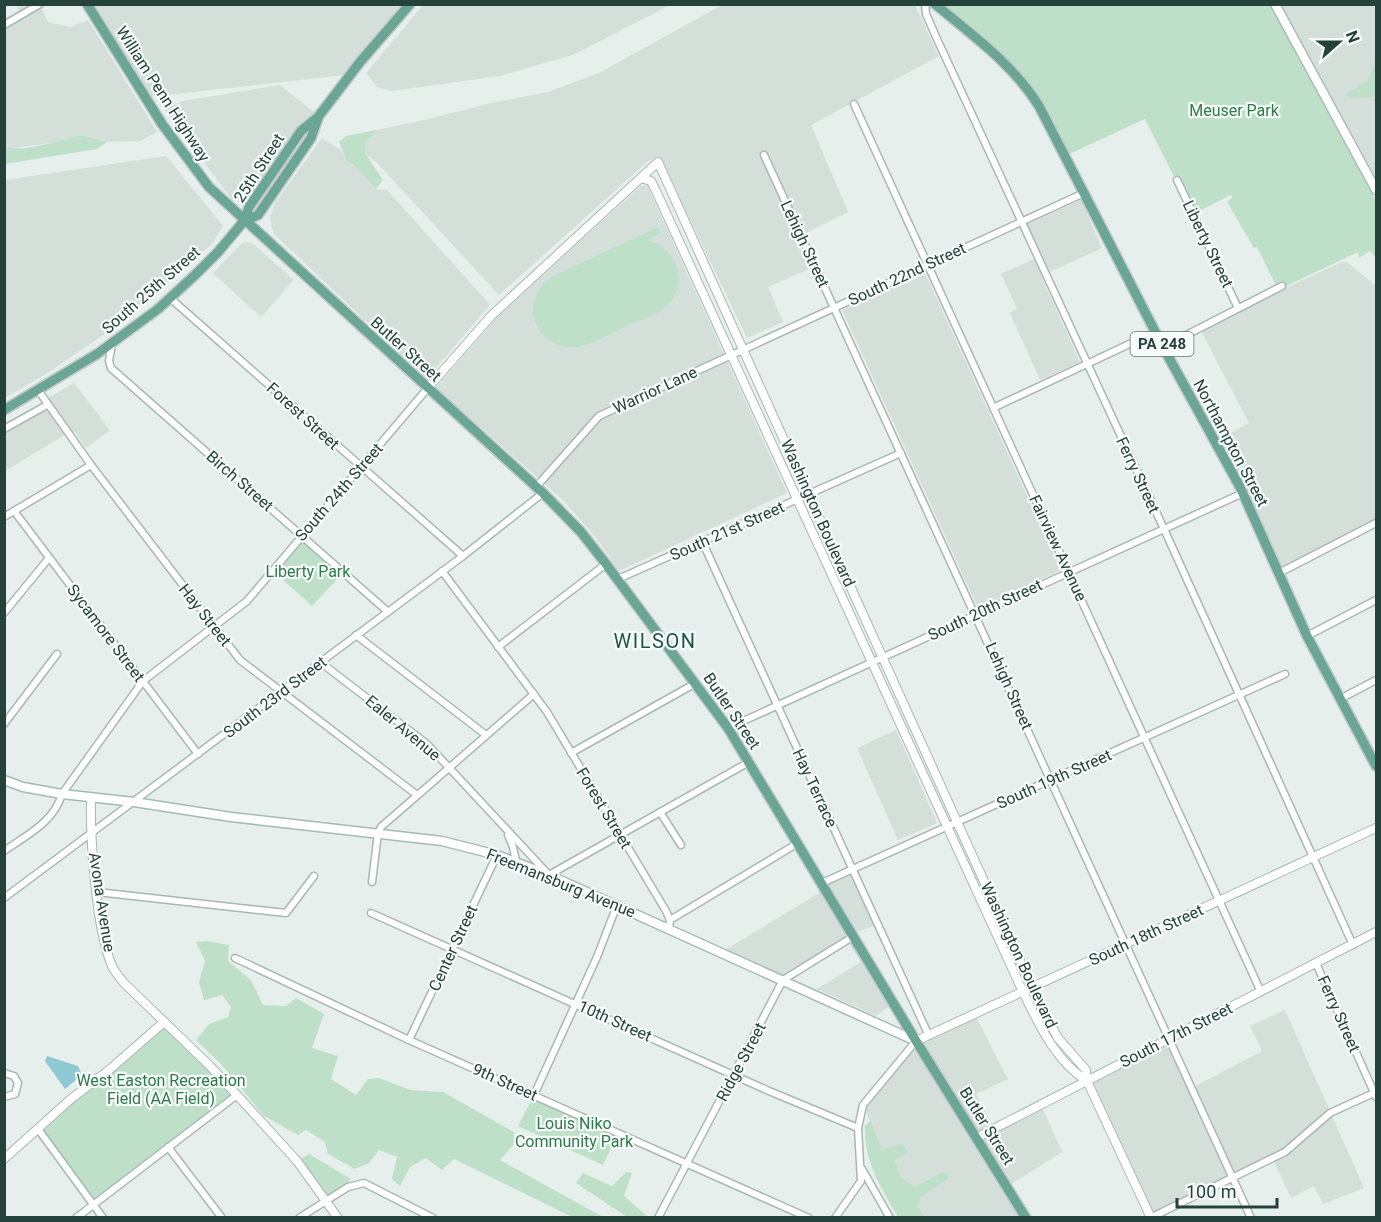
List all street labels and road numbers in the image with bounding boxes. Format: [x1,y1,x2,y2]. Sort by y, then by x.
street label: William Penn Highway [112,23,214,166]
street label: 25th Street [230,130,288,206]
street label: Lehigh Street [777,197,833,291]
street label: Liberty Street [1179,197,1237,291]
street label: South 22nd Street [845,238,969,310]
street label: South 25th Street [98,242,204,338]
street label: Butler Street [367,312,445,386]
road number: PA 248 [1130,332,1194,356]
street label: Warrior Lane [610,362,700,418]
street label: Northampton Street [1189,376,1273,510]
street label: Forest Street [263,378,343,454]
street label: Ferry Street [1112,434,1164,516]
street label: Washington Boulevard [777,436,859,590]
street label: South 24th Street [291,439,387,545]
street label: Birch Street [203,447,277,515]
street label: Fairview Avenue [1025,492,1091,604]
street label: South 21st Street [667,497,787,565]
street label: South 20th Street [925,575,1045,645]
street label: Hay Street [175,580,235,650]
street label: Sycamore Street [63,581,149,685]
street label: Lehigh Street [981,639,1037,733]
street label: South 23rd Street [220,652,330,742]
street label: Butler Street [700,669,764,753]
street label: Ealer Avenue [362,691,444,765]
street label: South 19th Street [994,745,1114,813]
street label: Hay Terrace [789,746,841,830]
street label: Forest Street [572,764,636,852]
street label: Freemansburg Avenue [484,844,638,922]
street label: Avona Avenue [85,851,119,953]
street label: Washington Boulevard [977,879,1061,1031]
street label: South 18th Street [1086,900,1206,970]
street label: Center Street [425,902,481,994]
street label: Ferry Street [1314,973,1364,1055]
street label: 10th Street [575,996,655,1046]
street label: South 17th Street [1117,998,1235,1072]
street label: Ridge Street [712,1019,770,1105]
street label: 9th Street [470,1059,540,1105]
street label: Butler Street [956,1084,1018,1168]

